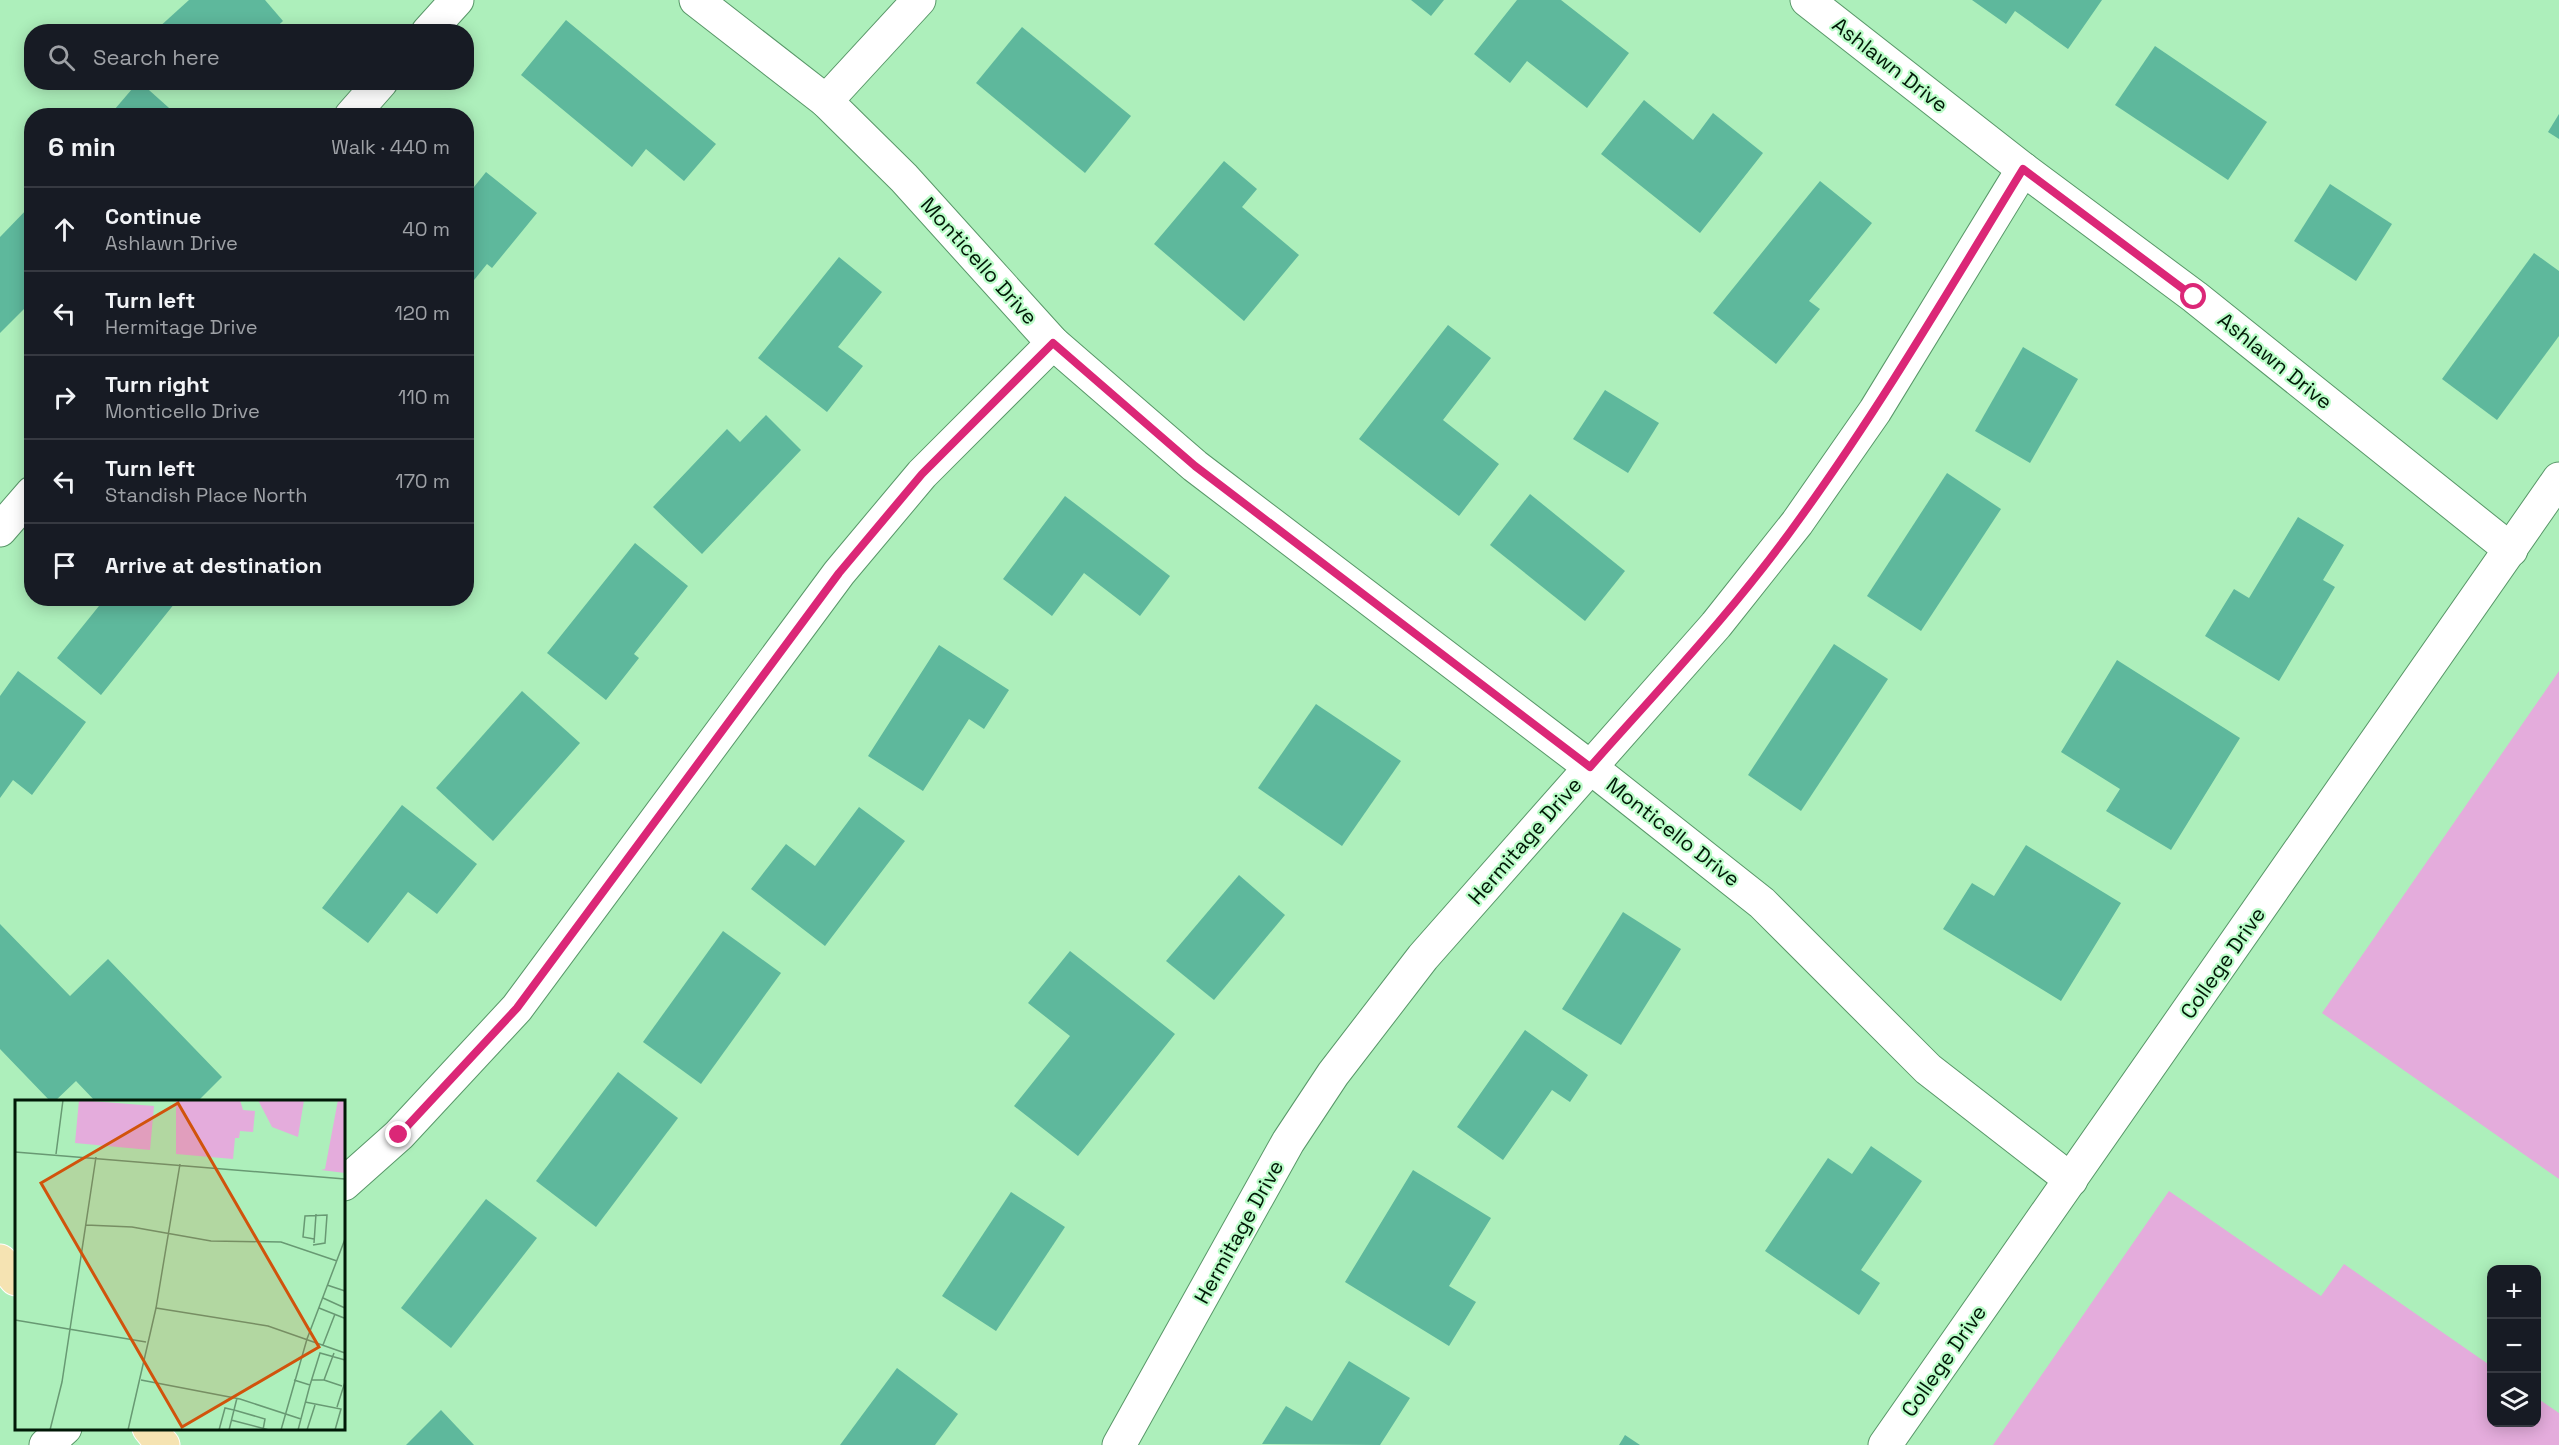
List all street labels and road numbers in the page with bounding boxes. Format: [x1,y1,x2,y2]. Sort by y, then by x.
street label: Ashlawn Drive [1827,11,1954,118]
street label: Monticello Drive [915,191,1044,330]
street label: Ashlawn Drive [2213,306,2338,415]
street label: Hermitage Drive [1462,771,1587,910]
street label: Monticello Drive [1601,771,1746,892]
street label: College Drive [2174,901,2271,1024]
street label: Hermitage Drive [1188,1155,1289,1308]
street label: College Drive [1895,1299,1992,1422]

